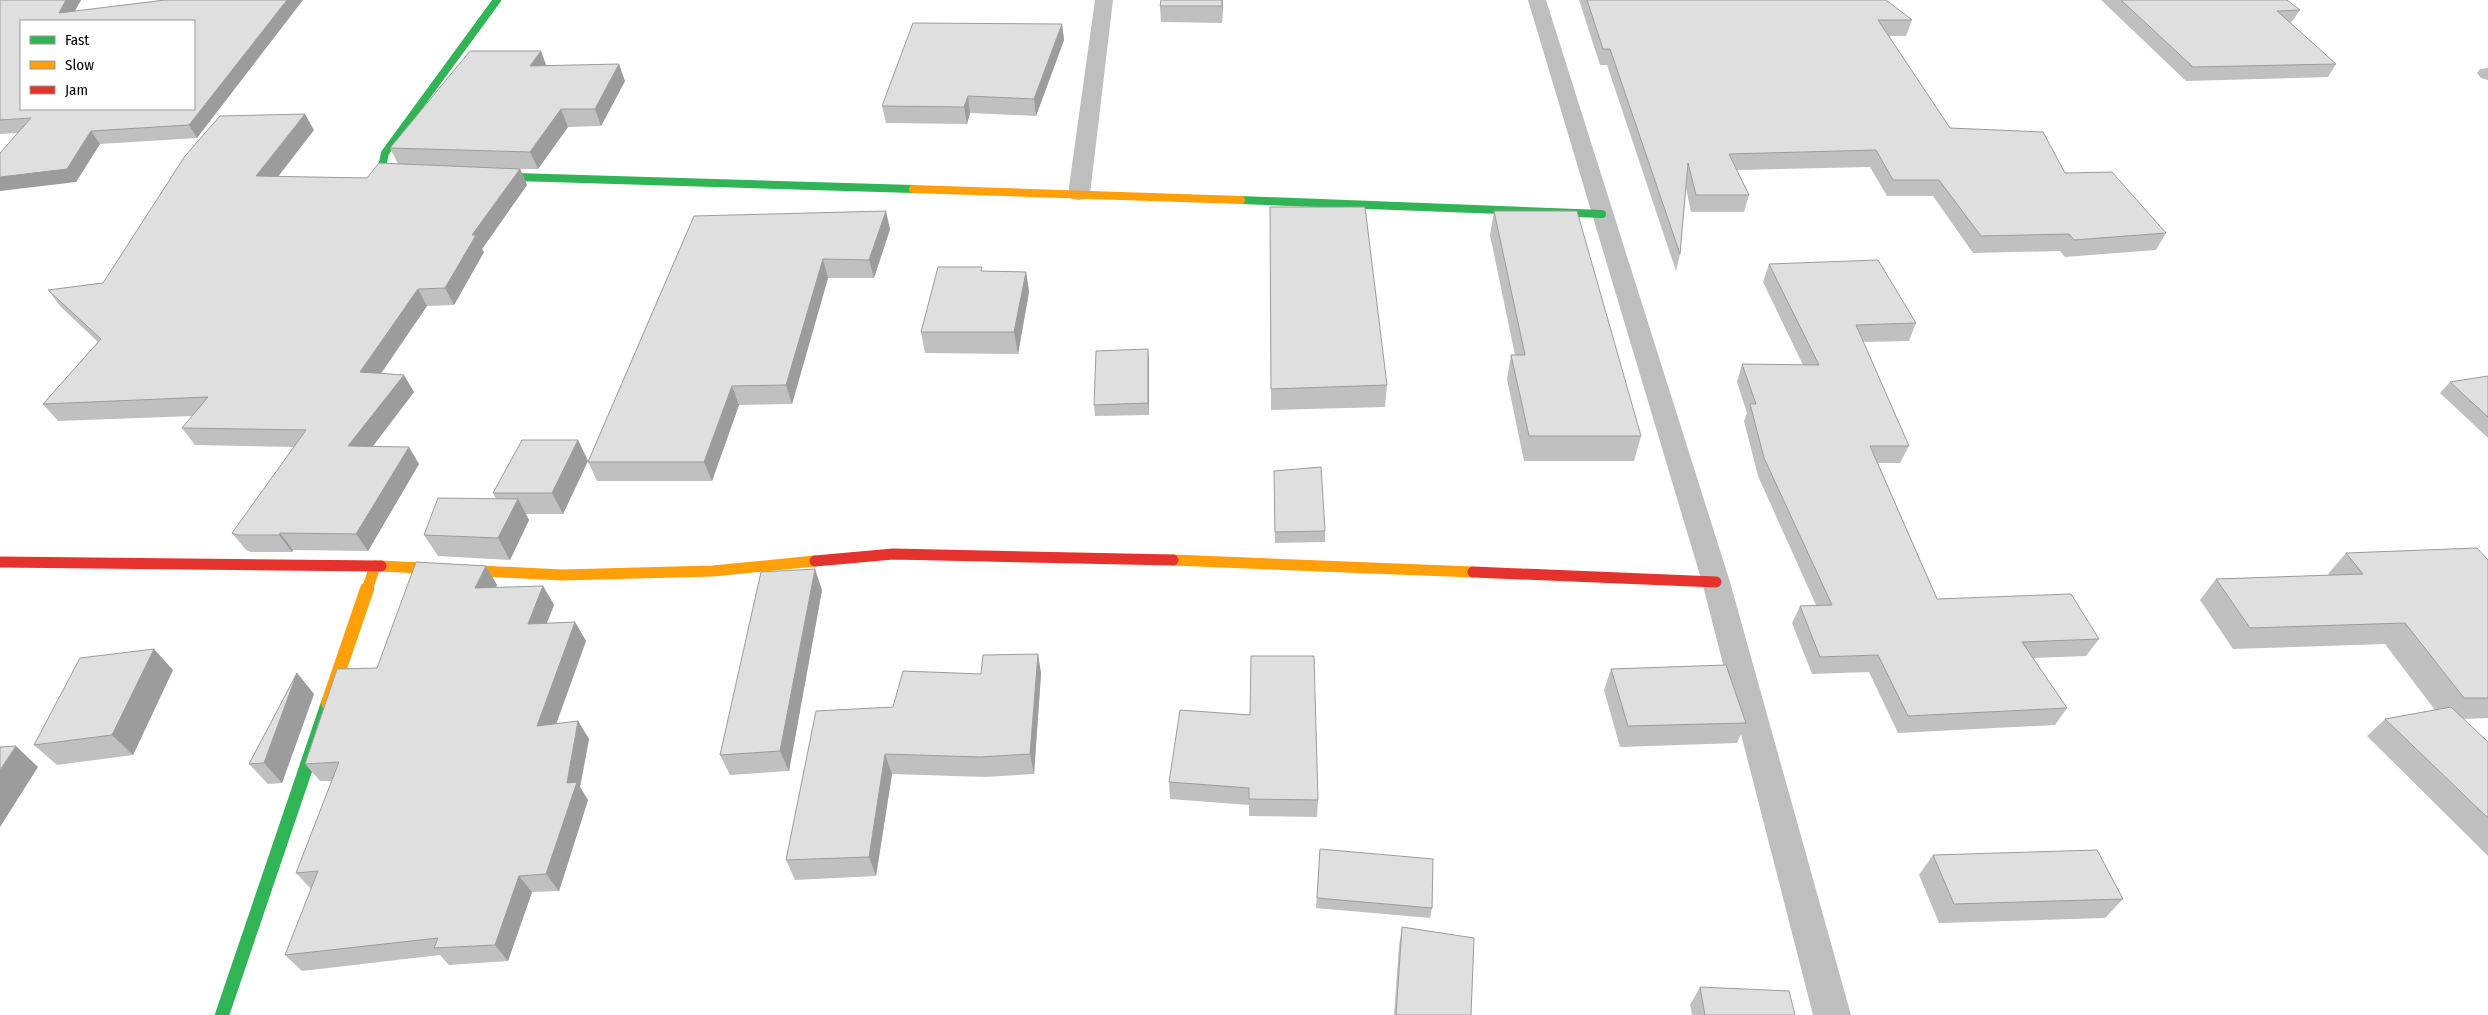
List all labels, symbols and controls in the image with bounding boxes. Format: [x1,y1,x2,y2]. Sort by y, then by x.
legend [20,20,195,110]
text: Fast [65,31,89,49]
text: Slow [65,56,94,74]
text: Jam [65,81,88,99]

